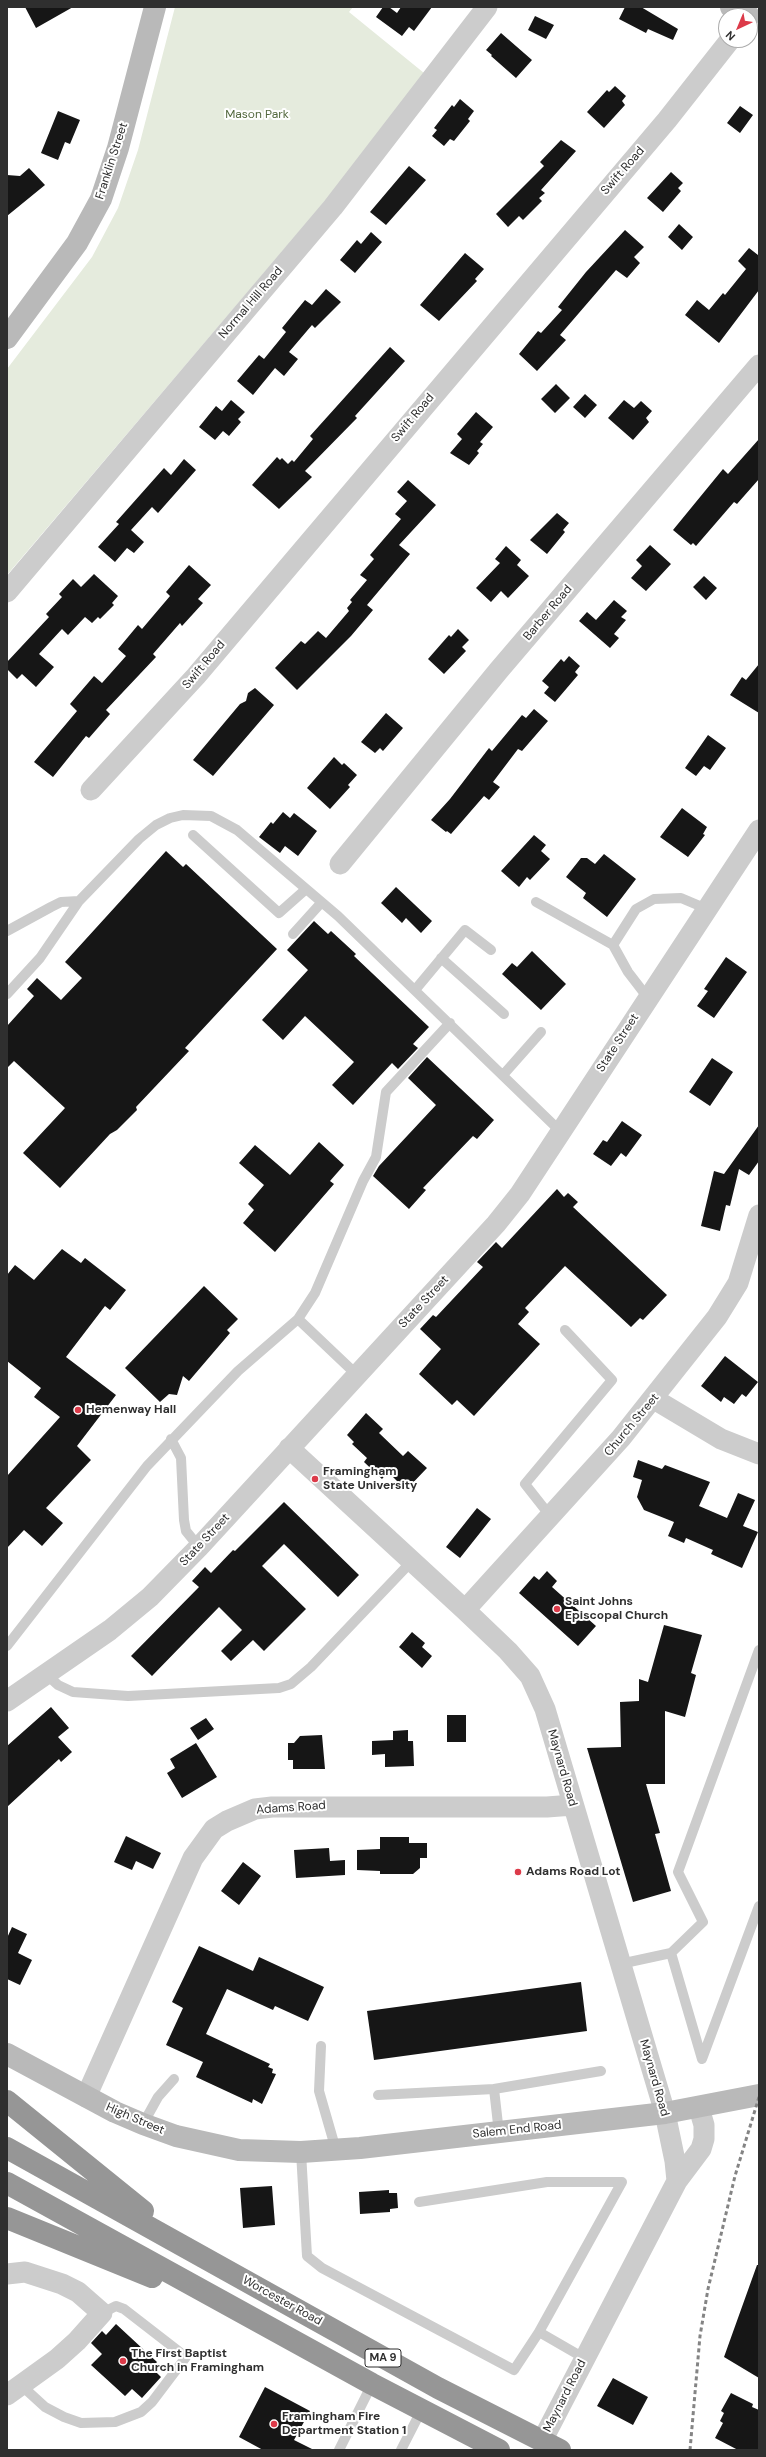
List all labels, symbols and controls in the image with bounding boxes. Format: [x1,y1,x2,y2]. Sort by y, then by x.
north arrow [718,8,758,48]
text: N [723,28,738,44]
park label: Mason Park [225,108,289,122]
street label: Franklin Street [93,121,131,201]
street label: Swift Road [598,144,648,198]
street label: Normal Hill Road [216,264,286,342]
street label: Swift Road [389,391,437,445]
street label: Barber Road [521,582,575,644]
street label: Swift Road [180,638,228,692]
street label: State Street [594,1011,642,1075]
street label: State Street [396,1273,452,1331]
street label: Church Street [602,1391,662,1459]
place label: Hemenway Hall [86,1403,176,1417]
marker: Hemenway Hall [73,1405,83,1415]
place label: Framingham State University [323,1465,417,1493]
marker: Framingham State University [310,1474,320,1484]
street label: State Street [177,1511,233,1569]
place label: Saint Johns Episcopal Church [565,1595,668,1623]
marker: Saint Johns Episcopal Church [552,1604,562,1614]
street label: Maynard Road [544,1728,580,1808]
street label: Adams Road [256,1798,326,1818]
place label: Adams Road Lot [526,1865,621,1879]
marker: Adams Road Lot [513,1867,523,1877]
street label: Maynard Road [636,2038,672,2118]
street label: High Street [104,2100,166,2138]
street label: Salem End Road [472,2118,562,2142]
street label: Worcester Road [240,2273,324,2329]
place label: The First Baptist Church in Framingham [131,2347,264,2375]
road number: MA 9 [365,2349,401,2367]
marker: The First Baptist Church in Framingham [118,2356,128,2366]
street label: Maynard Road [541,2357,589,2435]
place label: Framingham Fire Department Station 1 [282,2410,406,2438]
marker: Framingham Fire Department Station 1 [269,2419,279,2429]

